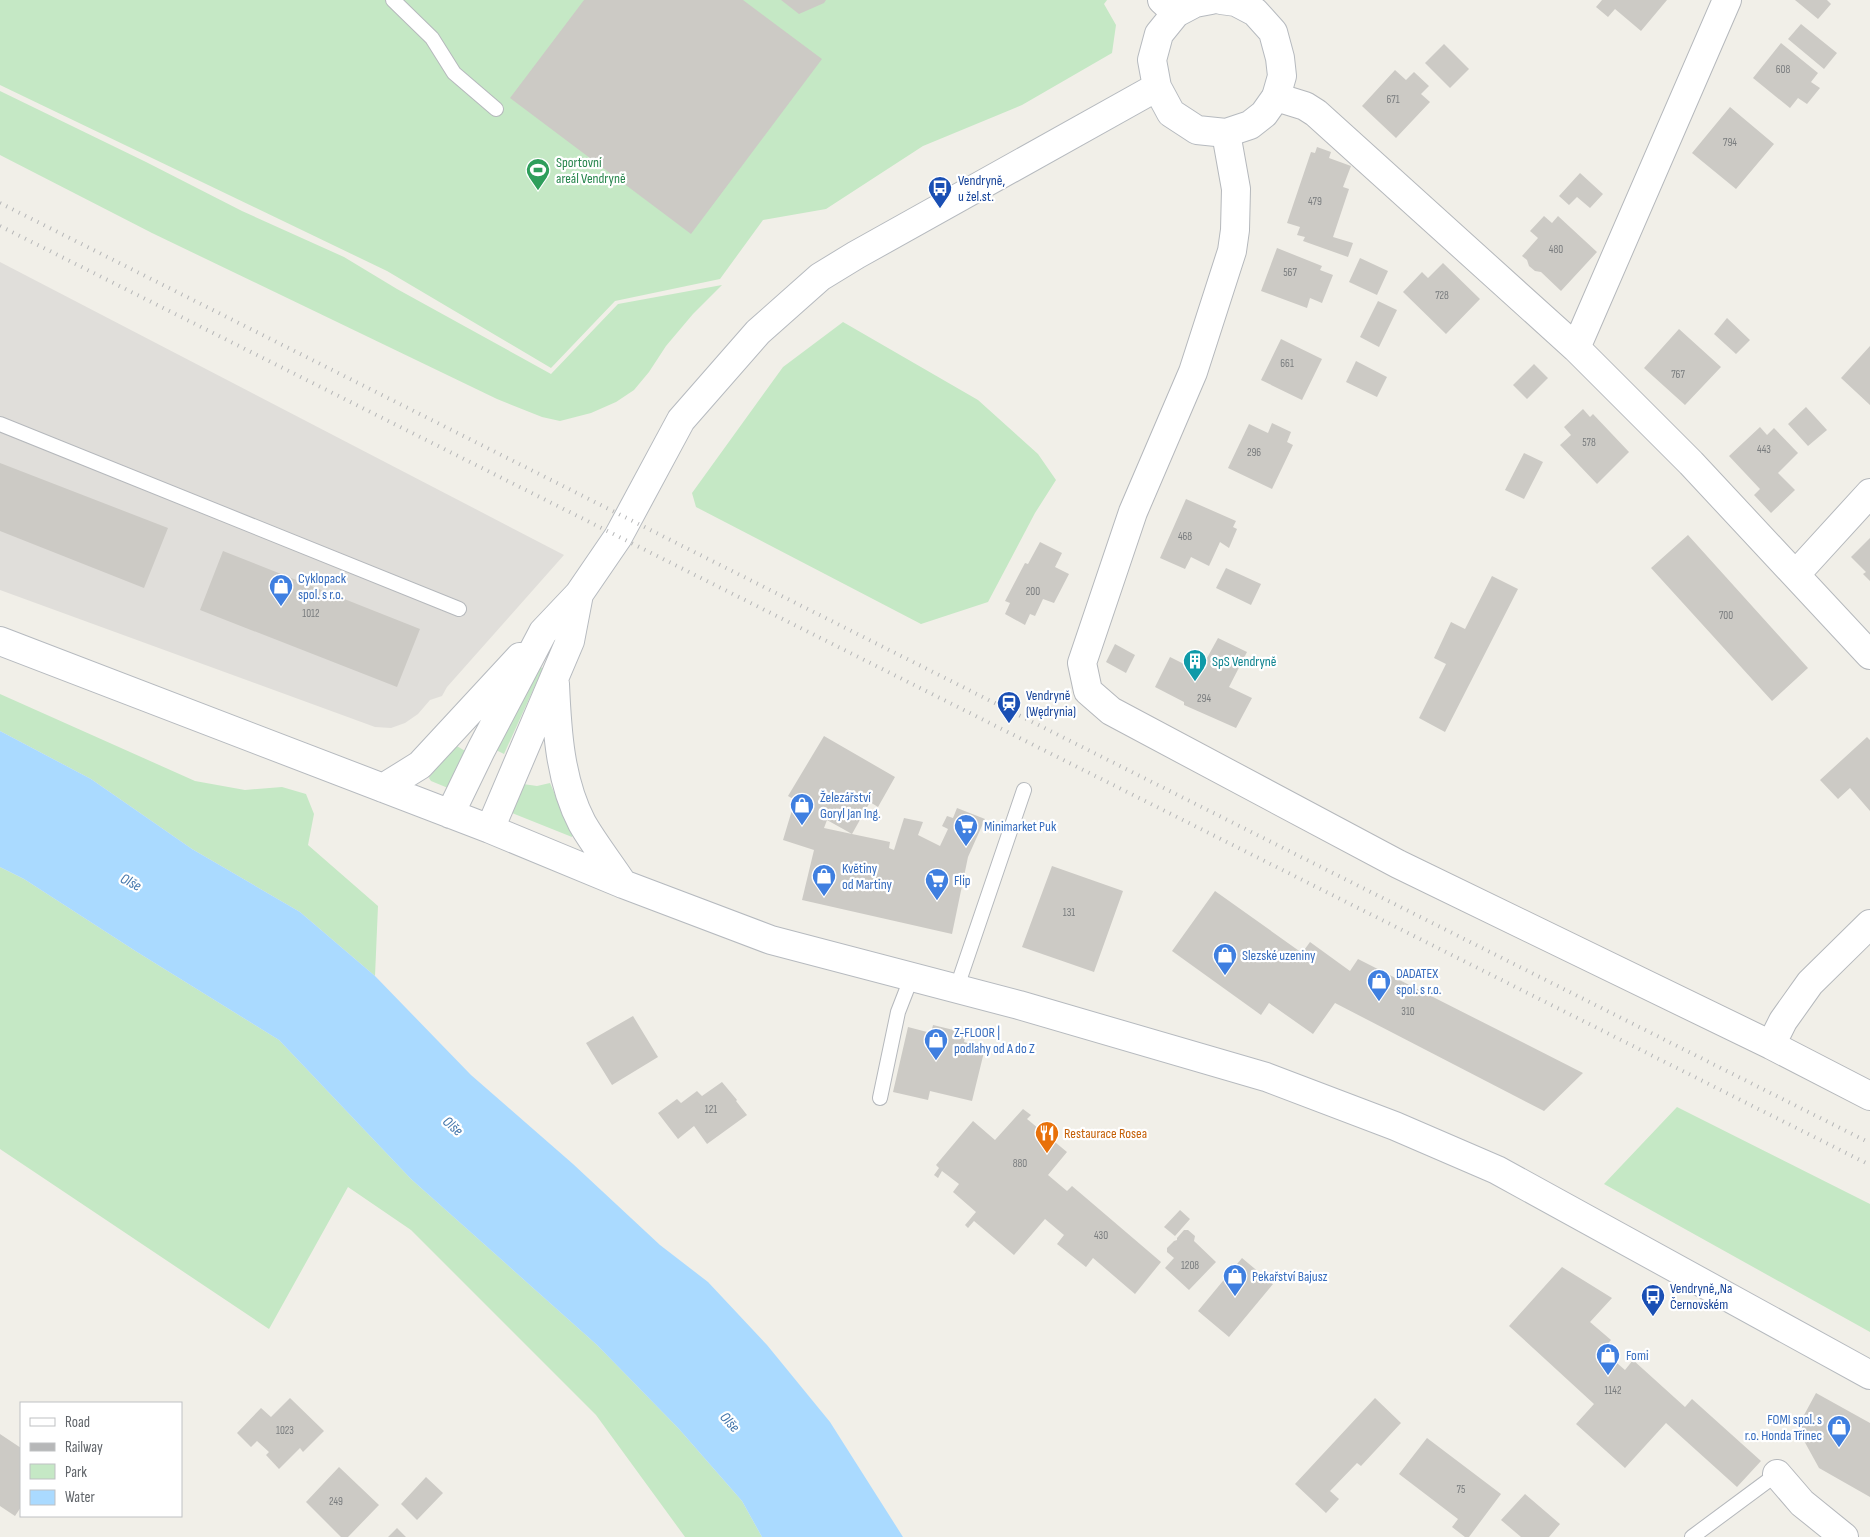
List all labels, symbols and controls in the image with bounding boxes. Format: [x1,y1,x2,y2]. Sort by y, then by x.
house number: 608 [1776,63,1790,76]
house number: 671 [1386,93,1400,106]
house number: 794 [1723,136,1737,149]
place label: Sportovní areál Vendryně [556,154,626,187]
sports icon: Sportovní areál Vendryně [525,157,551,191]
place label: Vendryně, u žel.st. [958,172,1005,205]
bus stop icon: Vendryně, u žel.st. [927,175,953,209]
house number: 479 [1308,195,1322,208]
house number: 480 [1549,243,1563,256]
house number: 567 [1283,266,1297,279]
house number: 728 [1435,289,1449,302]
house number: 661 [1280,357,1294,370]
house number: 767 [1671,368,1685,381]
house number: 578 [1582,436,1596,449]
house number: 443 [1757,443,1771,456]
house number: 296 [1247,446,1261,459]
house number: 468 [1178,530,1192,543]
place label: Cyklopack spol. s r.o. [298,570,347,603]
shop icon: Cyklopack spol. s r.o. [268,573,294,607]
house number: 200 [1026,585,1040,598]
house number: 1012 [302,607,320,620]
house number: 700 [1719,609,1733,622]
building icon: SpS Vendryně [1182,648,1208,682]
place label: SpS Vendryně [1212,653,1276,670]
place label: Vendryně (Wędrynia) [1026,687,1076,720]
station icon: Vendryně (Wędrynia) [996,690,1022,724]
house number: 294 [1197,692,1211,705]
place label: Železářství Goryl Jan Ing. [820,789,881,822]
shop icon: Železářství Goryl Jan Ing. [789,792,815,826]
supermarket icon: Minimarket Puk [953,813,979,847]
place label: Minimarket Puk [984,818,1057,835]
place label: Květiny od Martiny [842,860,893,893]
shop icon: Květiny od Martiny [811,863,837,897]
supermarket icon: Flip [924,867,950,901]
water label: Olše [117,869,145,896]
place label: Flip [954,872,971,889]
house number: 131 [1063,906,1075,919]
shop icon: Slezské uzeniny [1212,942,1238,976]
place label: Slezské uzeniny [1242,947,1316,964]
place label: DADATEX spol. s r.o. [1396,965,1441,998]
shop icon: DADATEX spol. s r.o. [1366,968,1392,1002]
house number: 310 [1401,1005,1415,1018]
place label: Z-FLOOR | podlahy od A do Z [954,1024,1035,1057]
shop icon: Z-FLOOR | podlahy od A do Z [923,1027,949,1061]
house number: 121 [705,1103,717,1116]
water label: Olše [438,1112,467,1141]
restaurant icon: Restaurace Rosea [1034,1120,1060,1154]
place label: Restaurace Rosea [1064,1125,1147,1142]
house number: 880 [1013,1157,1027,1170]
house number: 430 [1094,1229,1108,1242]
house number: 1208 [1181,1259,1199,1272]
shop icon: Pekařství Bajusz [1222,1263,1248,1297]
place label: Pekařství Bajusz [1252,1268,1328,1285]
place label: Vendryně,,Na Černovském [1670,1280,1732,1313]
bus stop icon: Vendryně,,Na Černovském [1640,1283,1666,1317]
shop icon: Fomi [1595,1342,1621,1376]
place label: Fomi [1626,1347,1649,1364]
house number: 1142 [1605,1384,1622,1397]
legend [20,1402,182,1517]
water label: Olše [716,1408,744,1437]
place label: FOMI spol. s r.o. Honda Třinec [1745,1411,1822,1444]
text: Road [65,1413,90,1432]
shop icon: FOMI spol. s r.o. Honda Třinec [1826,1414,1852,1448]
house number: 1023 [276,1424,294,1437]
text: Railway [65,1438,103,1457]
text: Park [65,1463,87,1482]
house number: 75 [1457,1483,1465,1496]
text: Water [65,1488,96,1507]
house number: 249 [329,1495,343,1508]

